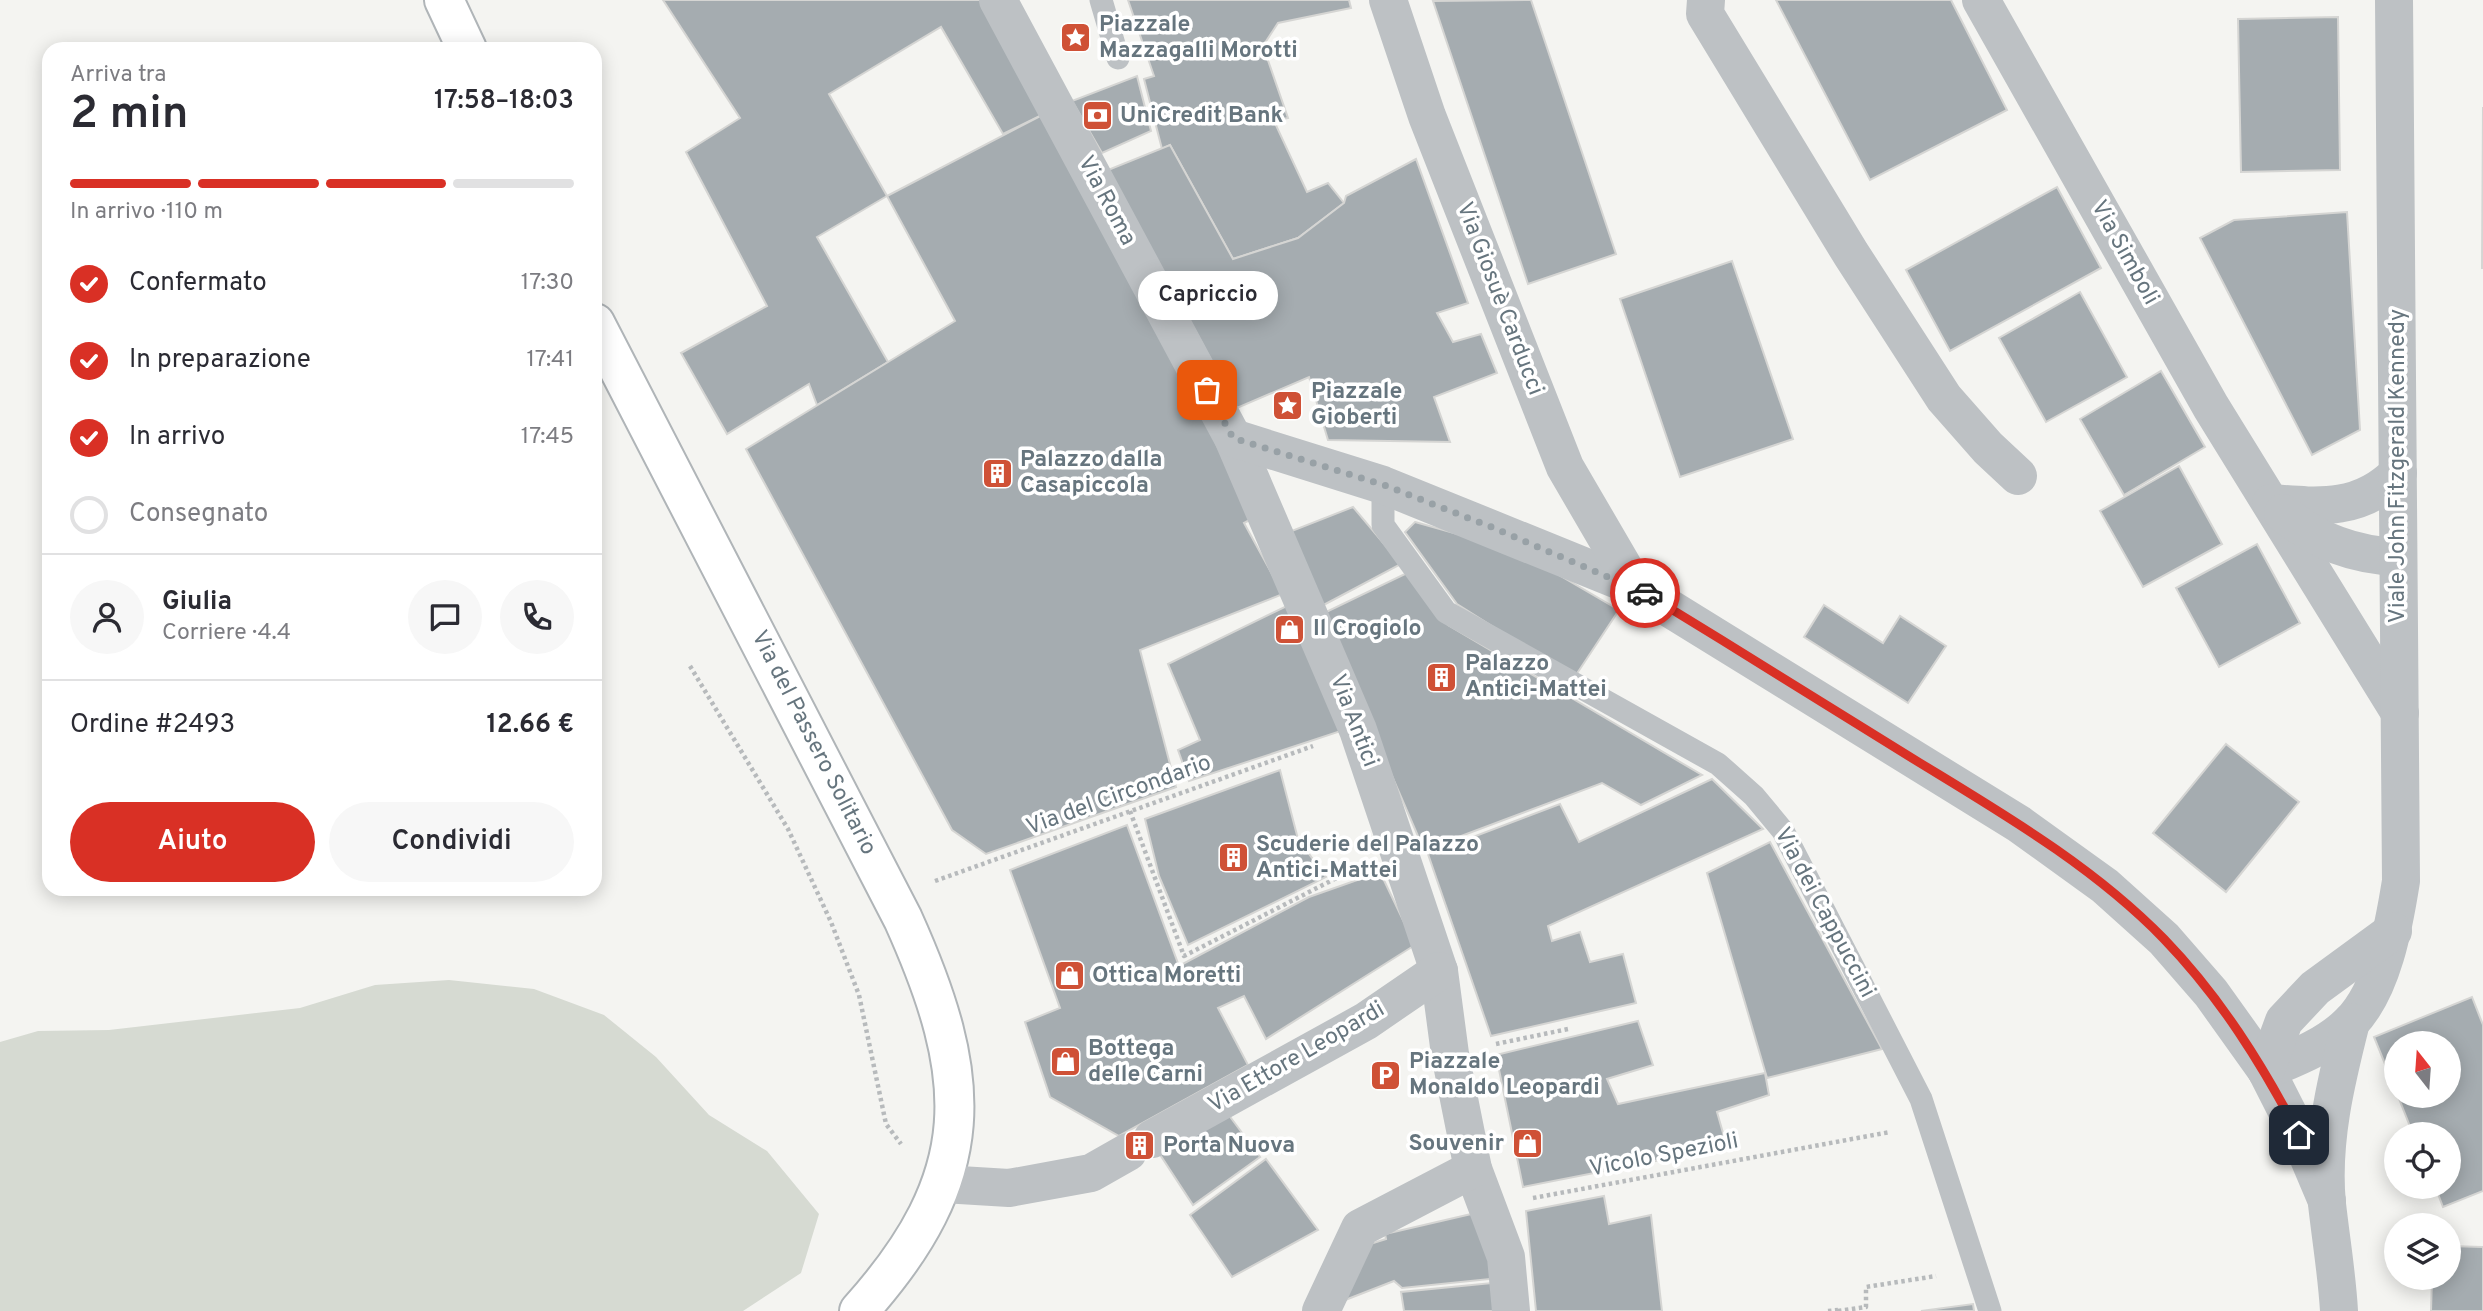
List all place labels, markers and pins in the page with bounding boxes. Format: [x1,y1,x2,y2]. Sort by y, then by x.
place label: Piazzale Mazzagalli Morotti [1099,11,1298,66]
place icon: Piazzale Mazzagalli Morotti [1059,21,1093,55]
bank icon: UniCredit Bank [1080,99,1114,133]
place label: UniCredit Bank [1120,102,1284,131]
callout: Capriccio [1137,271,1277,320]
pin [1177,360,1237,420]
place label: Piazzale Gioberti [1311,378,1402,433]
place icon: Piazzale Gioberti [1271,388,1305,422]
place label: Palazzo dalla Casapiccola [1020,446,1162,501]
building icon: Palazzo dalla Casapiccola [980,456,1014,490]
shop icon: Il Crogiolo [1273,612,1307,646]
place label: Il Crogiolo [1313,615,1422,644]
place label: Palazzo Antici-Mattei [1465,650,1607,705]
building icon: Palazzo Antici-Mattei [1425,660,1459,694]
place label: Scuderie del Palazzo Antici-Mattei [1256,831,1479,886]
building icon: Scuderie del Palazzo Antici-Mattei [1216,841,1250,875]
shop icon: Ottica Moretti [1052,959,1086,993]
place label: Ottica Moretti [1092,962,1241,991]
place label: Bottega delle Carni [1088,1035,1203,1090]
shop icon: Bottega delle Carni [1048,1045,1082,1079]
place label: Piazzale Monaldo Leopardi [1409,1048,1600,1103]
parking icon: Piazzale Monaldo Leopardi [1369,1058,1403,1092]
pin [2269,1105,2329,1165]
shop icon: Souvenir [1510,1127,1544,1161]
building icon: Porta Nuova [1123,1129,1157,1163]
place label: Souvenir [1408,1130,1504,1159]
place label: Porta Nuova [1163,1132,1295,1161]

